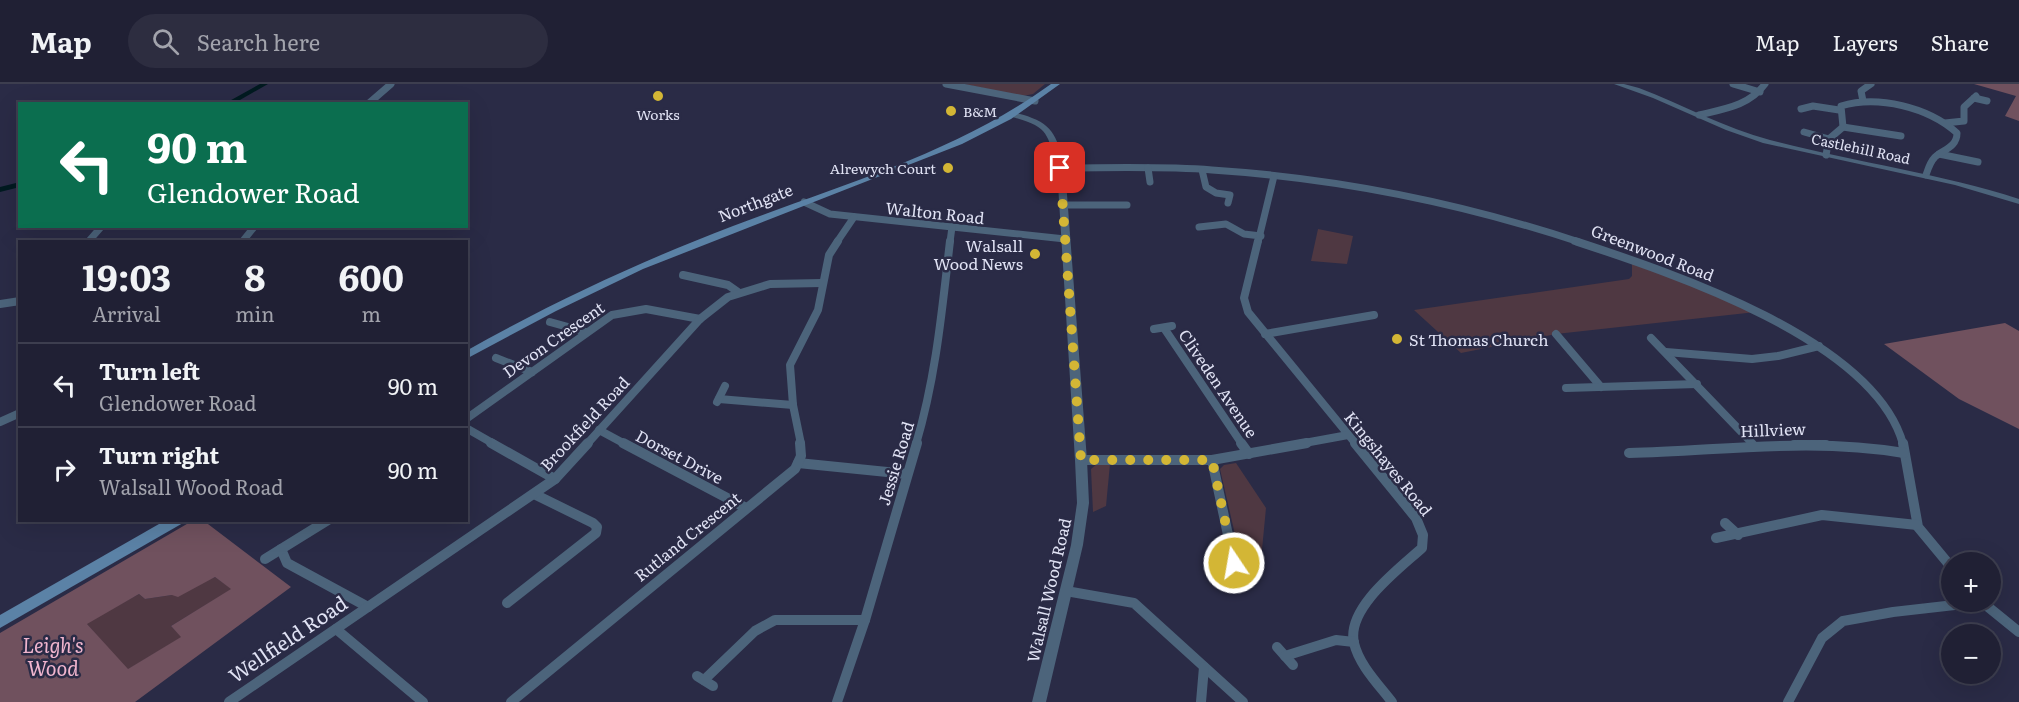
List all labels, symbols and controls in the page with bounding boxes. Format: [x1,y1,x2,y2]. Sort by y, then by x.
search box [128,14,548,68]
text: Map [30,20,92,62]
icon: search [149,25,182,58]
text: Search here [197,25,320,58]
text: Map [1755,26,1800,57]
text: Layers [1833,26,1898,57]
text: Share [1931,26,1989,57]
marker: Works [651,89,665,103]
place label: B&M [963,101,997,121]
place label: Works [636,104,680,124]
marker: B&M [944,104,958,118]
text: 90 m [147,114,247,176]
icon: left [48,126,126,204]
street label: Castlehill Road [1810,128,1913,168]
pin [1034,142,1085,193]
icon: arrive [1043,151,1076,184]
place label: Alrewych Court [830,158,936,178]
marker: Alrewych Court [941,161,955,175]
text: Glendower Road [147,171,360,211]
street label: Northgate [714,177,796,227]
street label: Walton Road [884,195,986,229]
street label: Greenwood Road [1588,218,1718,287]
place label: Walsall Wood News [934,233,1023,275]
marker: Walsall Wood News [1028,247,1042,261]
text: 19:03 [82,249,171,302]
text: 8 [244,249,265,302]
text: 600 [339,249,404,302]
street label: Devon Crescent [497,295,609,383]
text: Arrival [92,298,161,328]
text: min [235,298,275,328]
text: m [362,298,381,328]
street label: Cliveden Avenue [1174,324,1264,442]
place label: St Thomas Church [1409,327,1549,351]
marker: St Thomas Church [1390,332,1404,346]
text: Turn left [99,354,200,387]
icon: left [48,369,81,402]
text: 90 m [388,369,438,402]
street label: Brookfield Road [534,370,634,476]
text: Glendower Road [99,387,256,417]
street label: Kingshayes Road [1339,406,1439,521]
street label: Hillview [1740,416,1806,442]
street label: Jessie Road [871,418,919,508]
street label: Dorset Drive [632,423,728,489]
text: Turn right [99,438,219,471]
icon: right [48,453,81,486]
text: 90 m [388,453,438,486]
text: Walsall Wood Road [99,471,283,501]
street label: Rutland Crescent [629,485,746,587]
street label: Walsall Wood Road [1020,515,1076,665]
position arrow [1202,531,1266,595]
map controls [1941,552,2001,684]
button: + [1941,552,2001,612]
street label: Wellfield Road [222,587,352,689]
button: − [1941,624,2001,684]
park label: Leigh's Wood [22,629,84,682]

